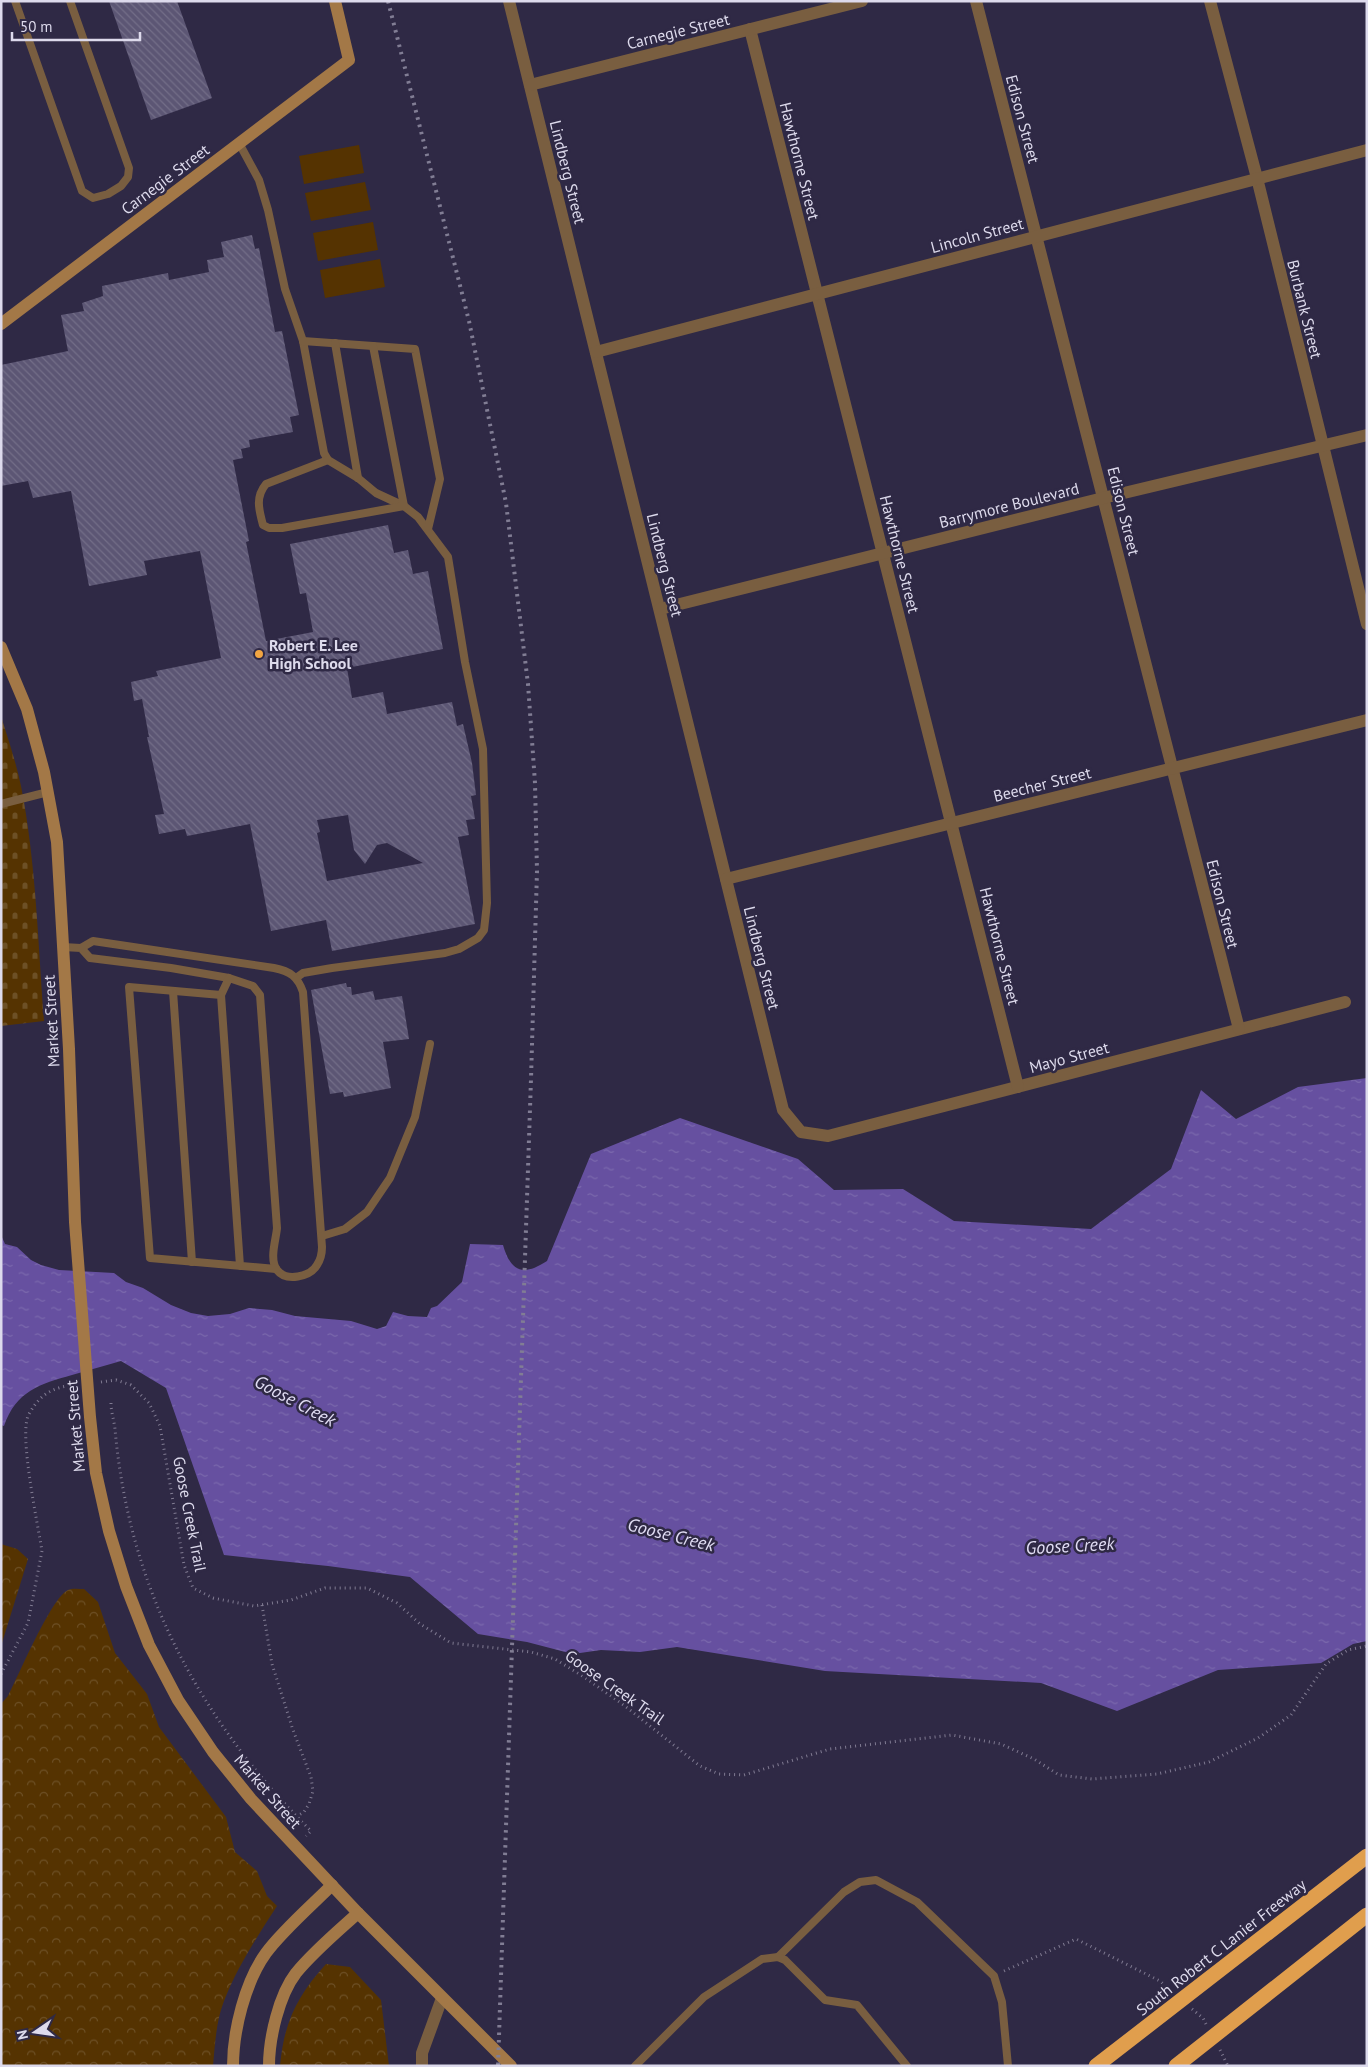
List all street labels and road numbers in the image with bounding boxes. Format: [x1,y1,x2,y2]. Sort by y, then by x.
street label: Carnegie Street [625,8,732,53]
street label: Edison Street [1002,73,1045,166]
street label: Hawthorne Street [776,100,824,223]
street label: Lindberg Street [545,118,591,226]
street label: Carnegie Street [117,139,213,219]
street label: Lincoln Street [928,213,1026,257]
street label: Burbank Street [1283,258,1327,361]
street label: Edison Street [1103,465,1145,558]
street label: Barrymore Boulevard [937,478,1081,532]
street label: Hawthorne Street [876,493,924,616]
street label: Lindberg Street [642,511,688,619]
street label: Beecher Street [991,762,1093,806]
street label: Edison Street [1202,858,1244,951]
street label: Hawthorne Street [976,885,1024,1008]
street label: Lindberg Street [739,904,785,1012]
street label: Market Street [39,974,63,1068]
street label: Mayo Street [1027,1037,1112,1077]
street label: Market Street [61,1379,89,1473]
street label: Goose Creek Trail [169,1455,211,1574]
street label: Goose Creek Trail [561,1645,669,1729]
street label: Market Street [230,1750,306,1833]
street label: South Robert C Lanier Freeway [1132,1874,1310,2020]

